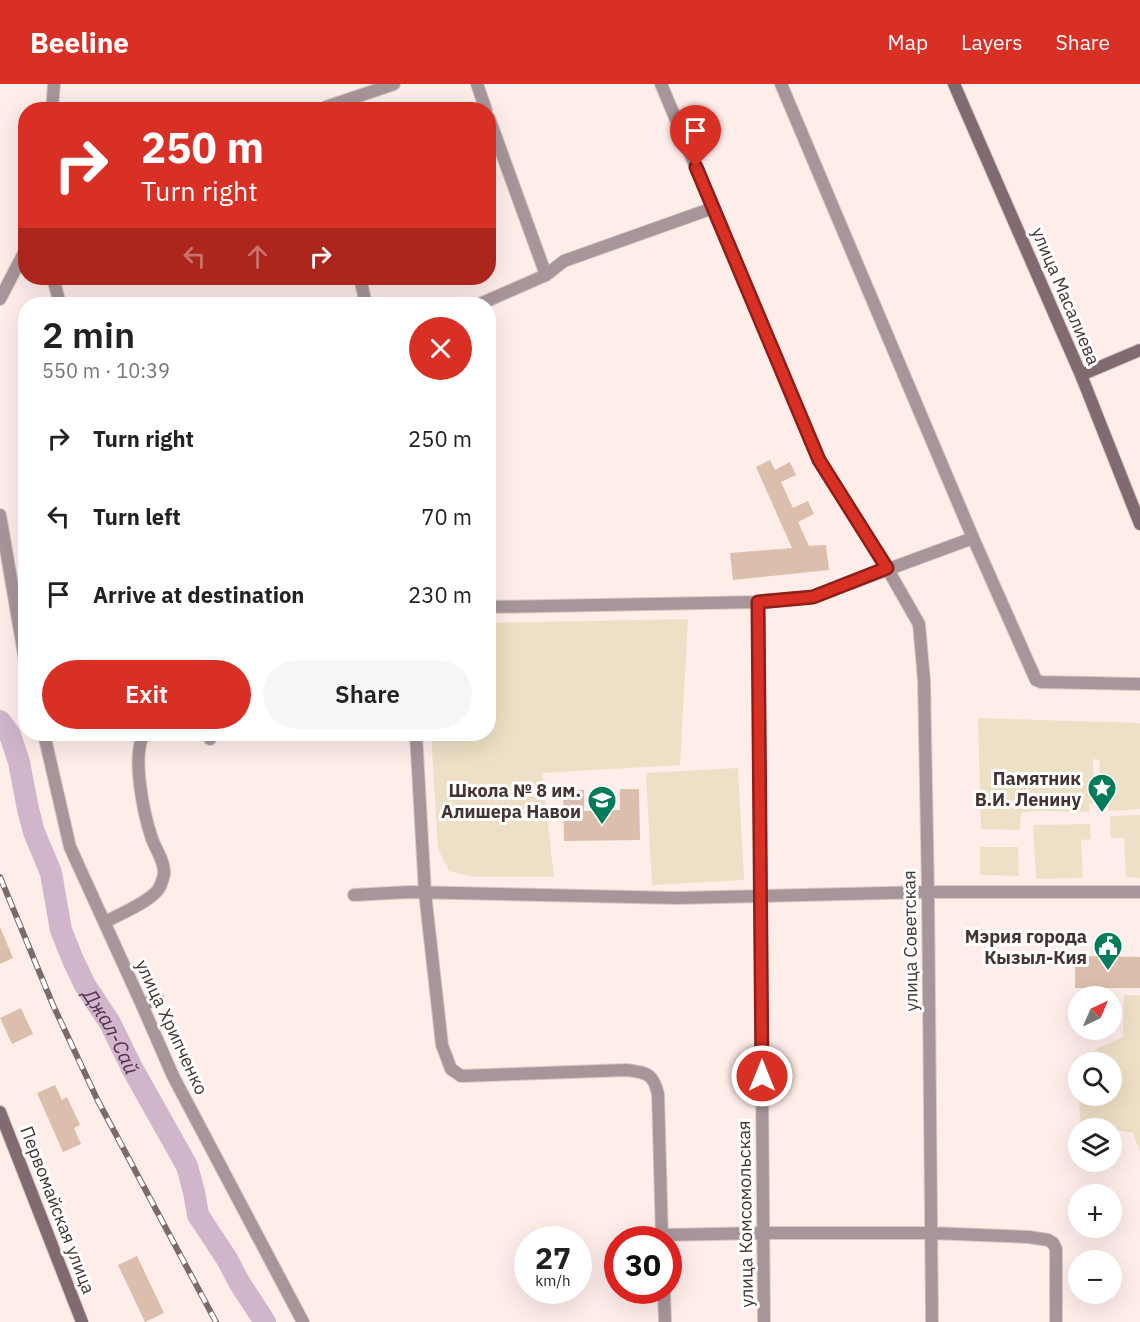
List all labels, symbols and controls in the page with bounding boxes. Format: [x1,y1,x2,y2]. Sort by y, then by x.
text: Beeline [30,24,129,61]
text: Map [888,28,928,56]
text: Layers [961,28,1023,56]
text: Share [1056,28,1110,56]
pin [670,105,721,167]
icon: arrive [679,114,712,147]
text: 250 m [141,120,264,175]
icon: right [42,126,120,204]
text: Turn right [141,173,258,208]
street label: улица Масалиева [1027,224,1106,369]
icon: left [178,240,211,273]
icon: ahead [241,240,274,273]
icon: right [304,240,337,273]
text: 2 min [42,311,135,358]
button: close [409,317,472,380]
text: 550 m · 10:39 [42,357,170,384]
icon: right [42,422,75,455]
text: Turn right [93,424,194,453]
text: 250 m [408,424,472,453]
icon: left [42,500,75,533]
text: Turn left [93,502,181,531]
text: 70 m [421,502,472,531]
icon: arrive [42,578,75,611]
text: Arrive at destination [93,580,304,609]
text: 230 m [408,580,472,609]
button: Exit [42,660,251,729]
button: Share [263,660,472,729]
place label: Памятник В.И. Ленину [975,767,1081,811]
place icon: Памятник В.И. Ленину [1086,772,1118,814]
place label: Школа № 8 им. Алишера Навои [441,779,581,823]
school or university icon: Школа № 8 им. Алишера Навои [586,784,618,826]
street label: улица Советская [897,870,923,1012]
place label: Мэрия города Кызыл-Кия [965,925,1087,969]
public building icon: Мэрия города Кызыл-Кия [1092,930,1124,972]
street label: улица Хрипченко [131,956,213,1098]
water label: Джал-Сай [76,981,146,1078]
north arrow [1068,986,1122,1040]
map controls [1068,986,1122,1304]
position arrow [730,1044,794,1108]
button: search [1068,1052,1122,1106]
button: layers [1068,1118,1122,1172]
street label: улица Комсомольская [732,1120,758,1308]
street label: Первомайская улица [15,1123,101,1297]
button: + [1068,1184,1122,1238]
speed limit sign: 30 [604,1226,682,1304]
text: 27 [535,1238,571,1277]
button: − [1068,1250,1122,1304]
text: km/h [535,1271,571,1290]

